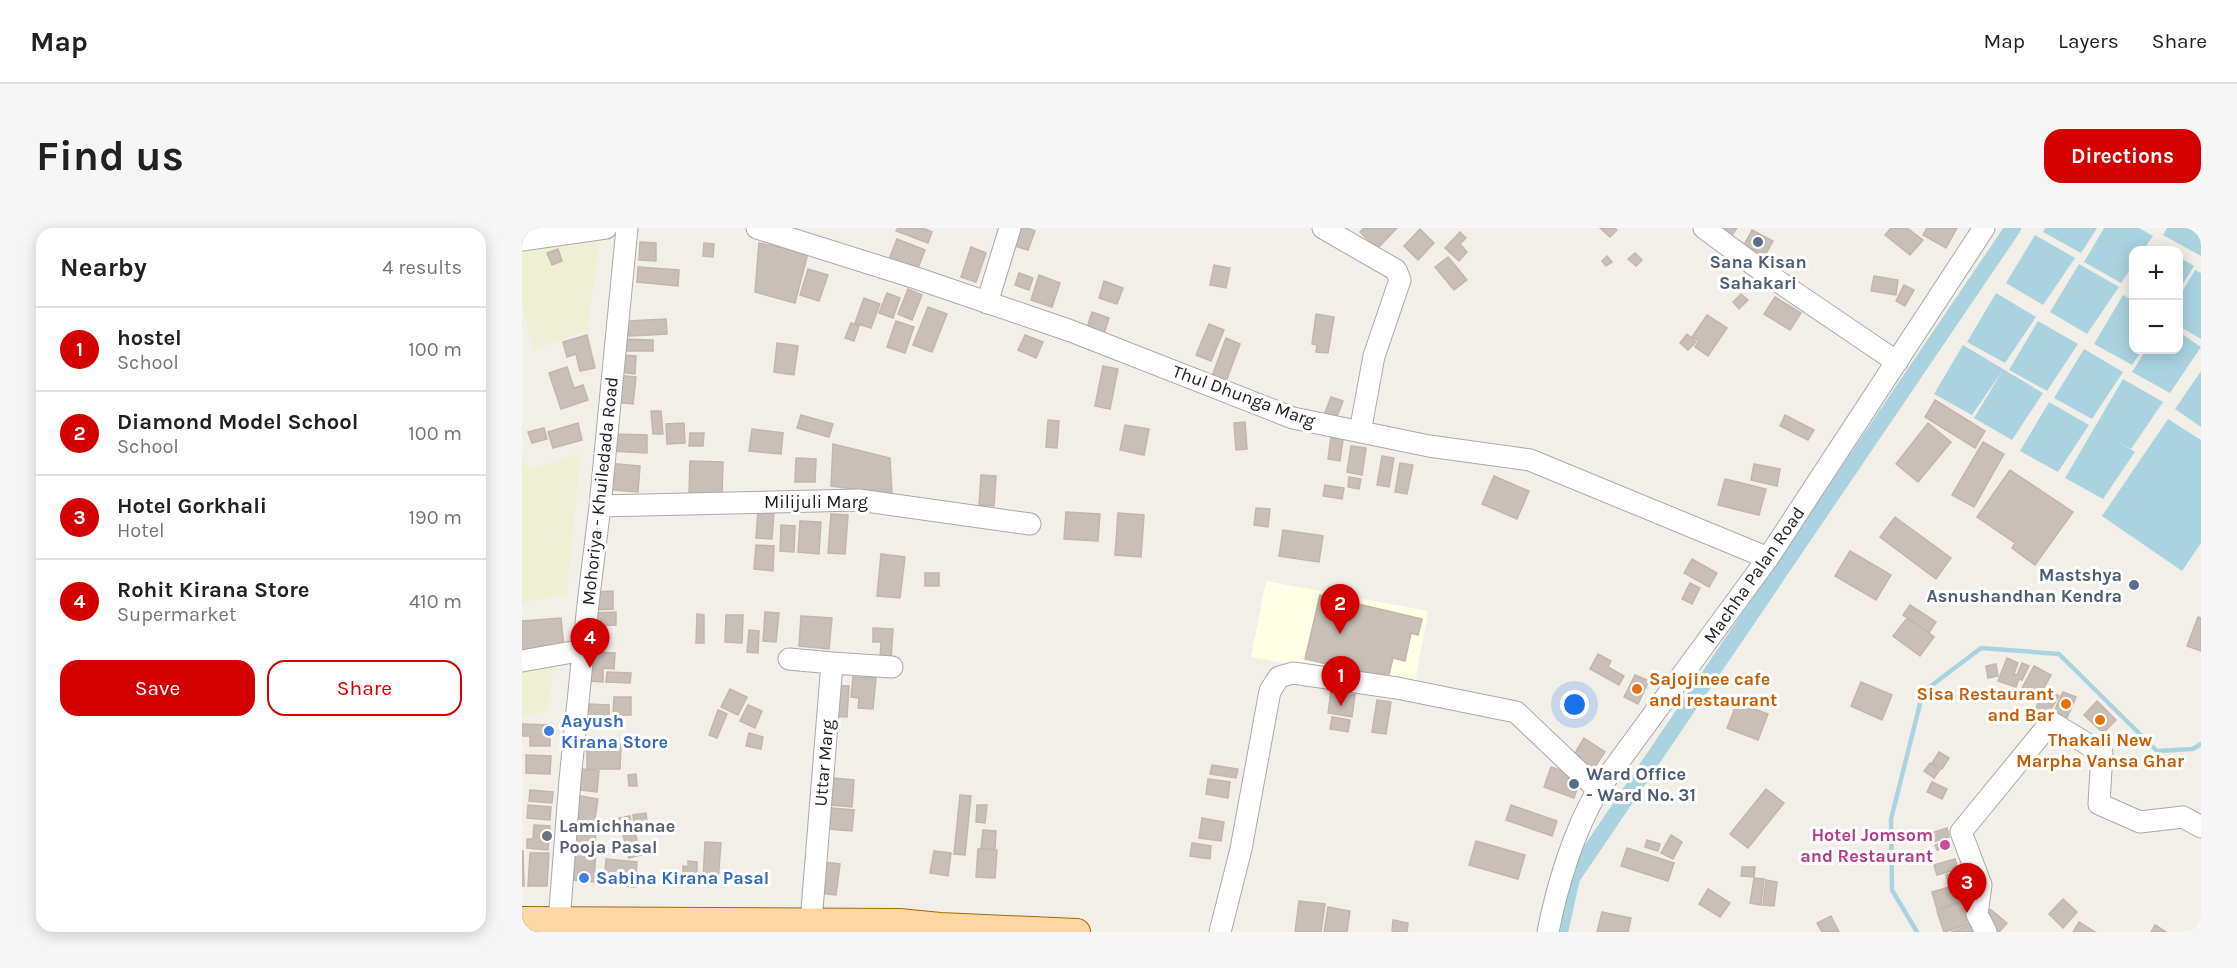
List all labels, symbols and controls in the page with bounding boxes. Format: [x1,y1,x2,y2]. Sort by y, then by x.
text: Map [30,25,88,58]
text: Map [1983,29,2025,53]
text: Layers [2058,29,2119,53]
text: Share [2152,29,2207,53]
button: Directions [2044,129,2201,183]
text: Find us [36,131,184,181]
marker: Sana Kisan Sahakari [1751,235,1765,249]
map controls [2129,246,2183,354]
button: + [2129,246,2183,300]
place label: Sana Kisan Sahakari [1709,251,1807,294]
text: Nearby [60,252,147,283]
text: 4 results [382,256,462,279]
button: − [2129,300,2183,354]
text: hostel [117,325,182,351]
text: 1 [76,338,83,361]
text: 100 m [408,338,462,361]
text: School [117,351,179,374]
street label: Thul Dhunga Marg [1170,360,1318,432]
street label: Mohoriya - Khuiledada Road [577,375,623,607]
text: Diamond Model School [117,409,358,435]
text: 2 [73,422,86,445]
text: 100 m [408,422,462,445]
text: School [117,435,179,458]
street label: Milijuli Marg [764,491,868,513]
text: Hotel Gorkhali [117,493,267,519]
street label: Machha Palan Road [1699,502,1809,648]
text: 3 [73,506,86,529]
text: 190 m [408,506,462,529]
text: Hotel [117,519,165,542]
place label: Mastshya Asnushandhan Kendra [1927,564,2122,607]
text: Rohit Kirana Store [117,577,309,603]
marker: Mastshya Asnushandhan Kendra [2127,578,2141,592]
pin: 2 [1320,584,1360,634]
text: 4 [74,590,85,613]
text: 410 m [409,590,462,613]
text: Supermarket [117,603,236,626]
pin: 4 [570,618,610,668]
pin: 1 [1322,656,1360,706]
button: Save [60,660,255,716]
button: Share [267,660,462,716]
place label: Sajojinee cafe and restaurant [1649,668,1777,711]
marker: Sajojinee cafe and restaurant [1630,682,1644,696]
place label: Sisa Restaurant and Bar [1917,683,2054,726]
your location [1560,690,1589,719]
marker: Sisa Restaurant and Bar [2059,697,2073,711]
place label: Aayush Kirana Store [561,710,668,753]
marker: Thakali New Marpha Vansa Ghar [2093,713,2107,727]
street label: Uttar Marg [809,718,839,808]
marker: Aayush Kirana Store [542,724,556,738]
place label: Thakali New Marpha Vansa Ghar [2016,729,2184,772]
place label: Ward Office - Ward No. 31 [1586,763,1696,806]
marker: Ward Office - Ward No. 31 [1567,777,1581,791]
place label: Lamichhanae Pooja Pasal [559,815,675,858]
place label: Hotel Jomsom and Restaurant [1800,824,1933,867]
marker: Lamichhanae Pooja Pasal [540,829,554,843]
marker: Hotel Jomsom and Restaurant [1938,838,1952,852]
pin: 3 [1948,864,1986,913]
place label: Sabina Kirana Pasal [596,867,769,889]
marker: Sabina Kirana Pasal [577,871,591,885]

